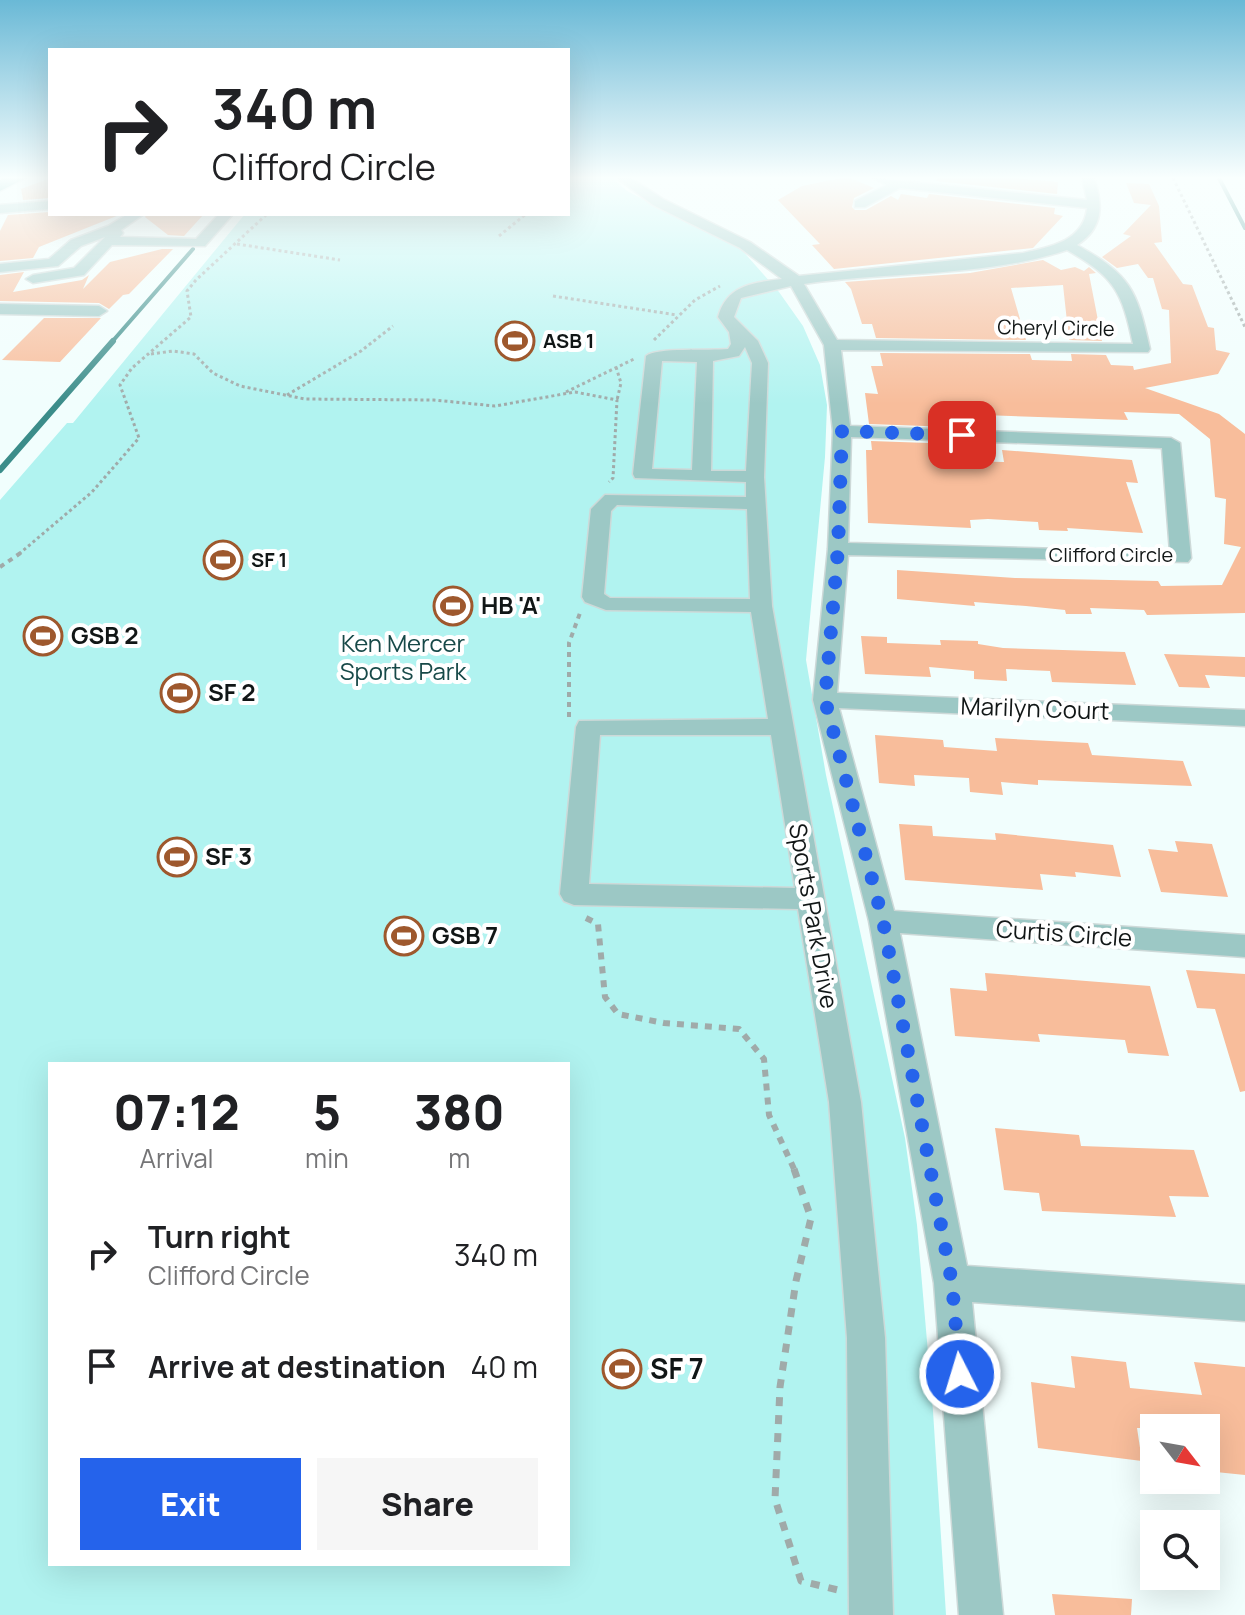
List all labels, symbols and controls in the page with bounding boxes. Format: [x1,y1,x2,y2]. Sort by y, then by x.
text: 340 m [212,69,377,146]
icon: right [80,80,184,184]
text: Clifford Circle [212,142,436,191]
street label: Cheryl Circle [997,313,1115,342]
sports icon: ASB 1 [494,320,536,362]
place label: ASB 1 [543,327,595,354]
pin [928,401,996,469]
icon: arrive [940,413,984,457]
sports icon: SF 1 [202,539,244,581]
street label: Clifford Circle [1049,541,1173,568]
place label: SF 1 [251,546,287,573]
sports icon: HB 'A' [432,585,474,627]
place label: HB 'A' [481,588,542,621]
sports icon: GSB 2 [22,615,64,657]
place label: GSB 2 [71,618,139,651]
park label: Ken Mercer Sports Park [340,626,467,687]
sports icon: SF 2 [159,672,201,714]
place label: SF 2 [208,675,255,708]
street label: Marilyn Court [960,688,1110,727]
street label: Sports Park Drive [782,820,847,1011]
sports icon: SF 3 [156,836,198,878]
place label: SF 3 [205,839,252,872]
street label: Curtis Circle [995,911,1133,954]
sports icon: GSB 7 [383,915,425,957]
place label: GSB 7 [432,918,498,951]
text: 07:12 [113,1079,240,1144]
text: 5 [313,1079,341,1144]
text: 380 [414,1079,505,1144]
text: Arrival [139,1140,214,1176]
text: min [305,1140,349,1176]
text: m [448,1140,470,1176]
text: Turn right [148,1216,291,1257]
icon: right [80,1232,124,1276]
text: 340 m [454,1234,538,1275]
text: Clifford Circle [148,1257,310,1293]
position arrow [918,1332,1002,1416]
icon: arrive [80,1344,124,1388]
text: Arrive at destination [148,1346,446,1387]
text: 40 m [471,1346,538,1387]
sports icon: SF 7 [601,1348,643,1390]
place label: SF 7 [650,1349,704,1387]
north arrow [1140,1414,1220,1494]
map controls [1140,1414,1220,1590]
button: Exit [80,1458,301,1550]
button: Share [317,1458,538,1550]
button: search [1140,1510,1220,1590]

